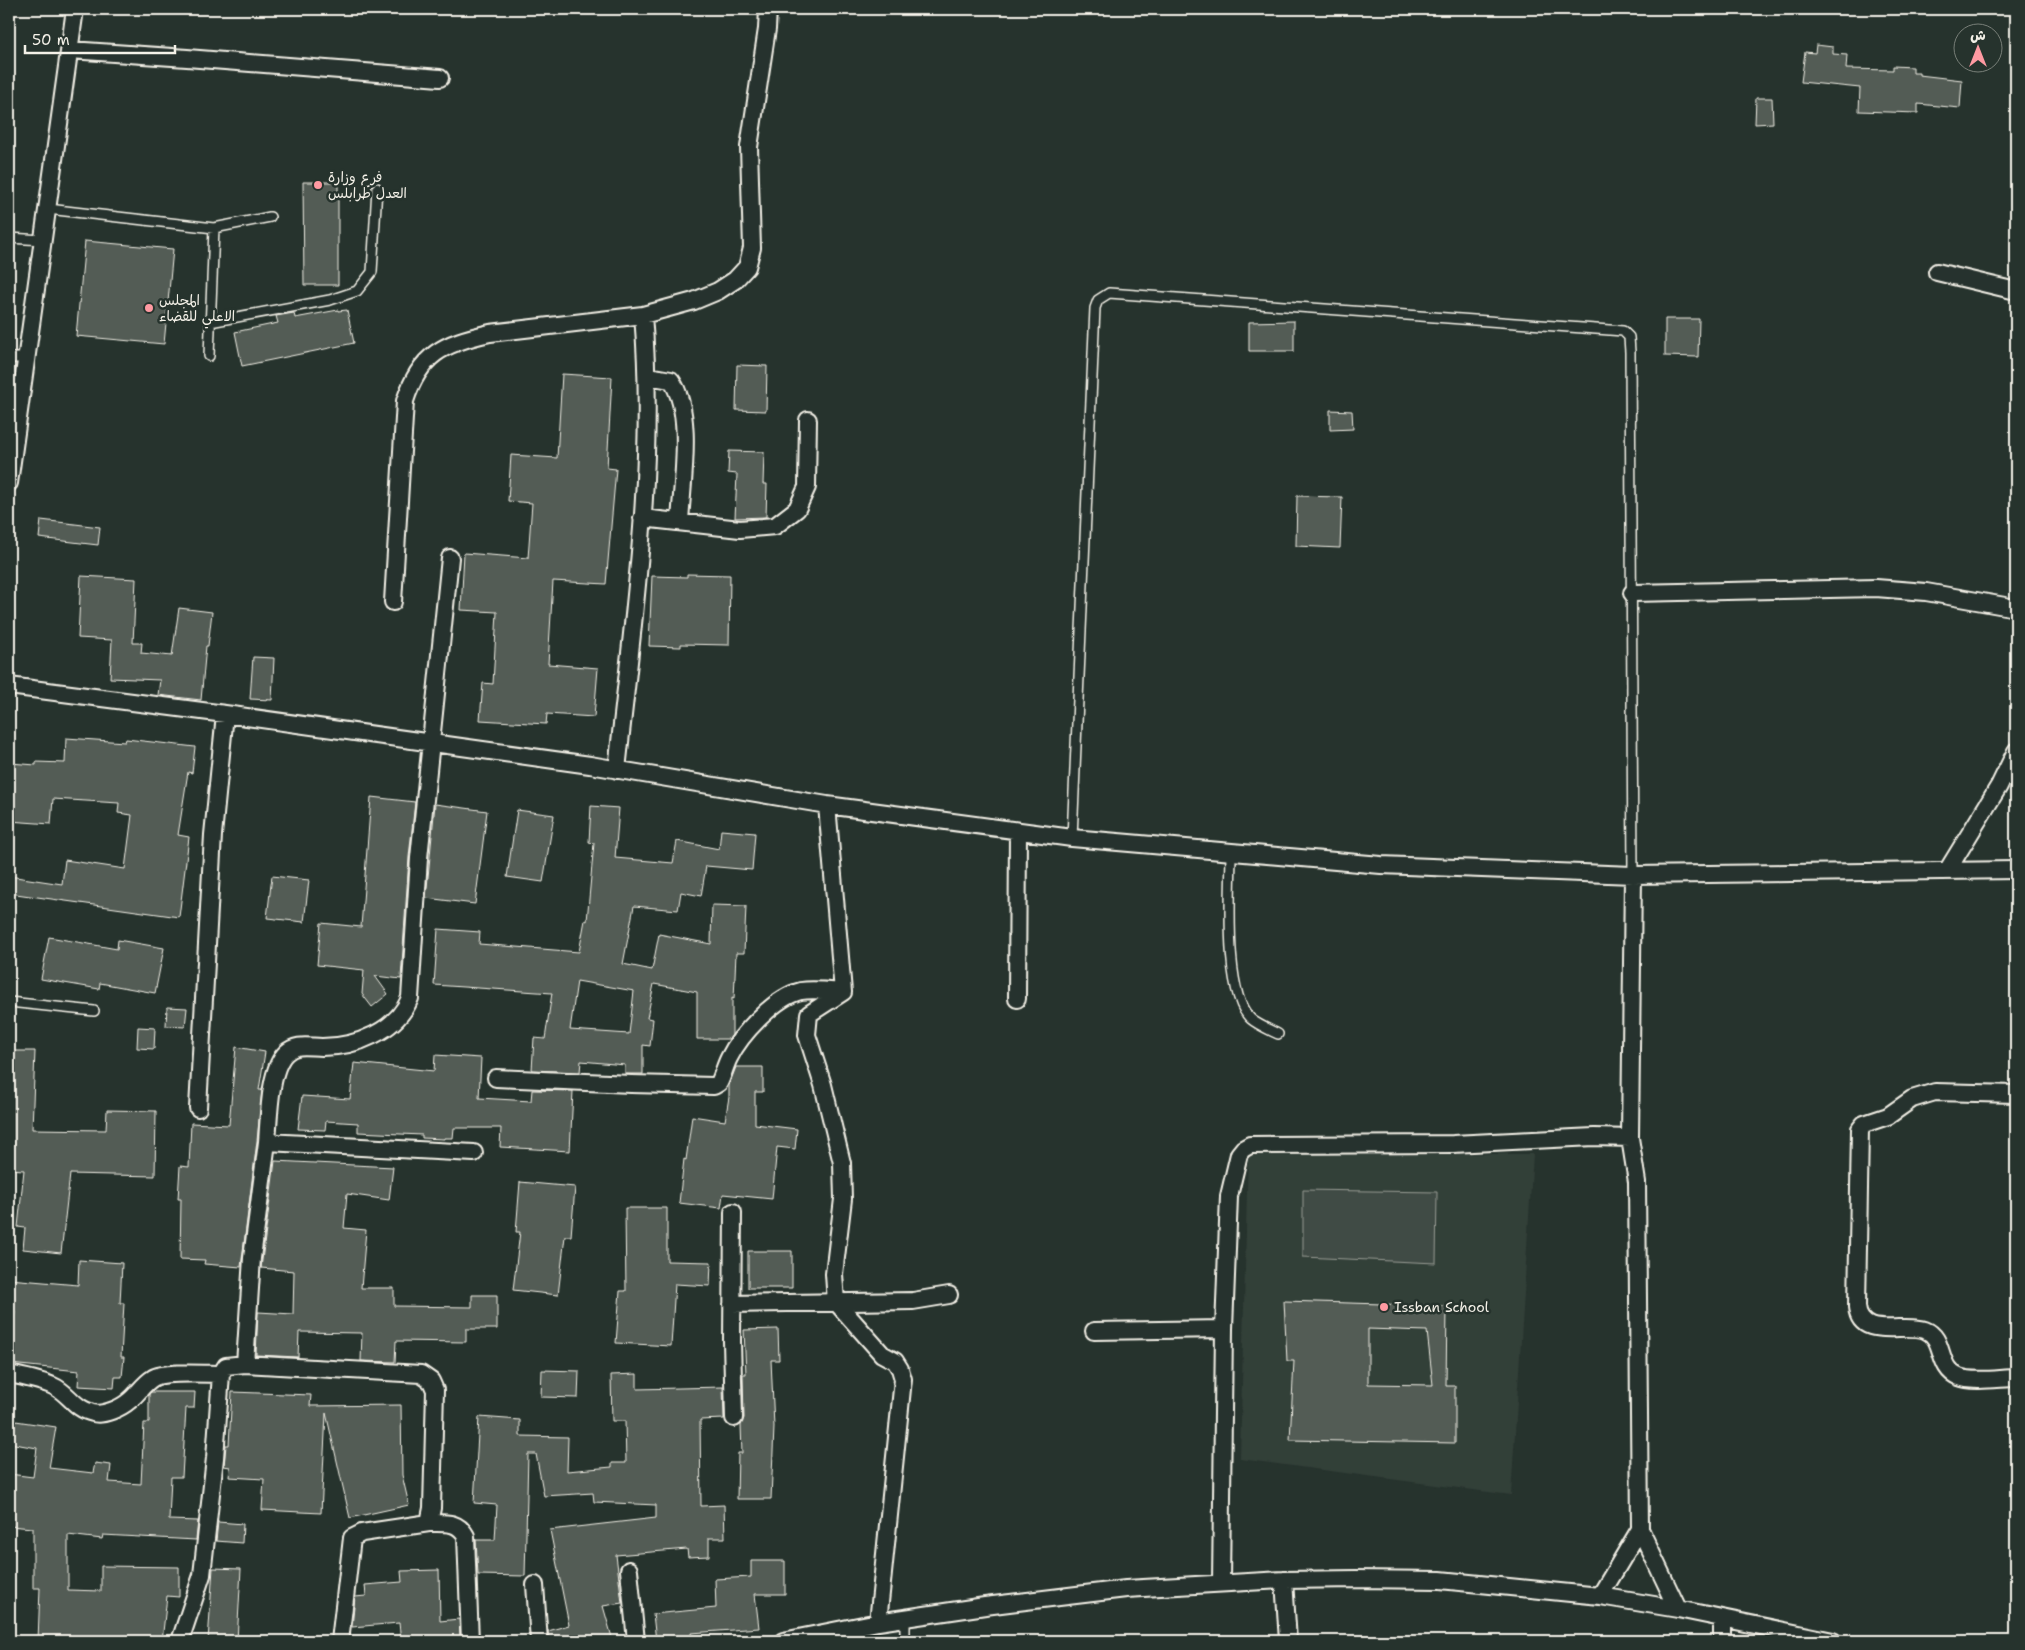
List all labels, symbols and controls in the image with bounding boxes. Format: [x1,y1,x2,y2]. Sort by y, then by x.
scale bar [25,22,175,54]
north arrow [1952,22,2002,72]
text: ش [1970,26,1986,44]
text: 50 m [32,30,70,50]
place label: فرع وزارة العدل طرابلس [328,168,407,202]
marker: فرع وزارة العدل طرابلس [312,179,324,191]
place label: المجلس الاعلي للقضاء [159,291,235,329]
marker: المجلس الاعلي للقضاء [143,302,155,314]
place label: Issban School [1394,1298,1490,1316]
marker: Issban School [1378,1301,1390,1313]

